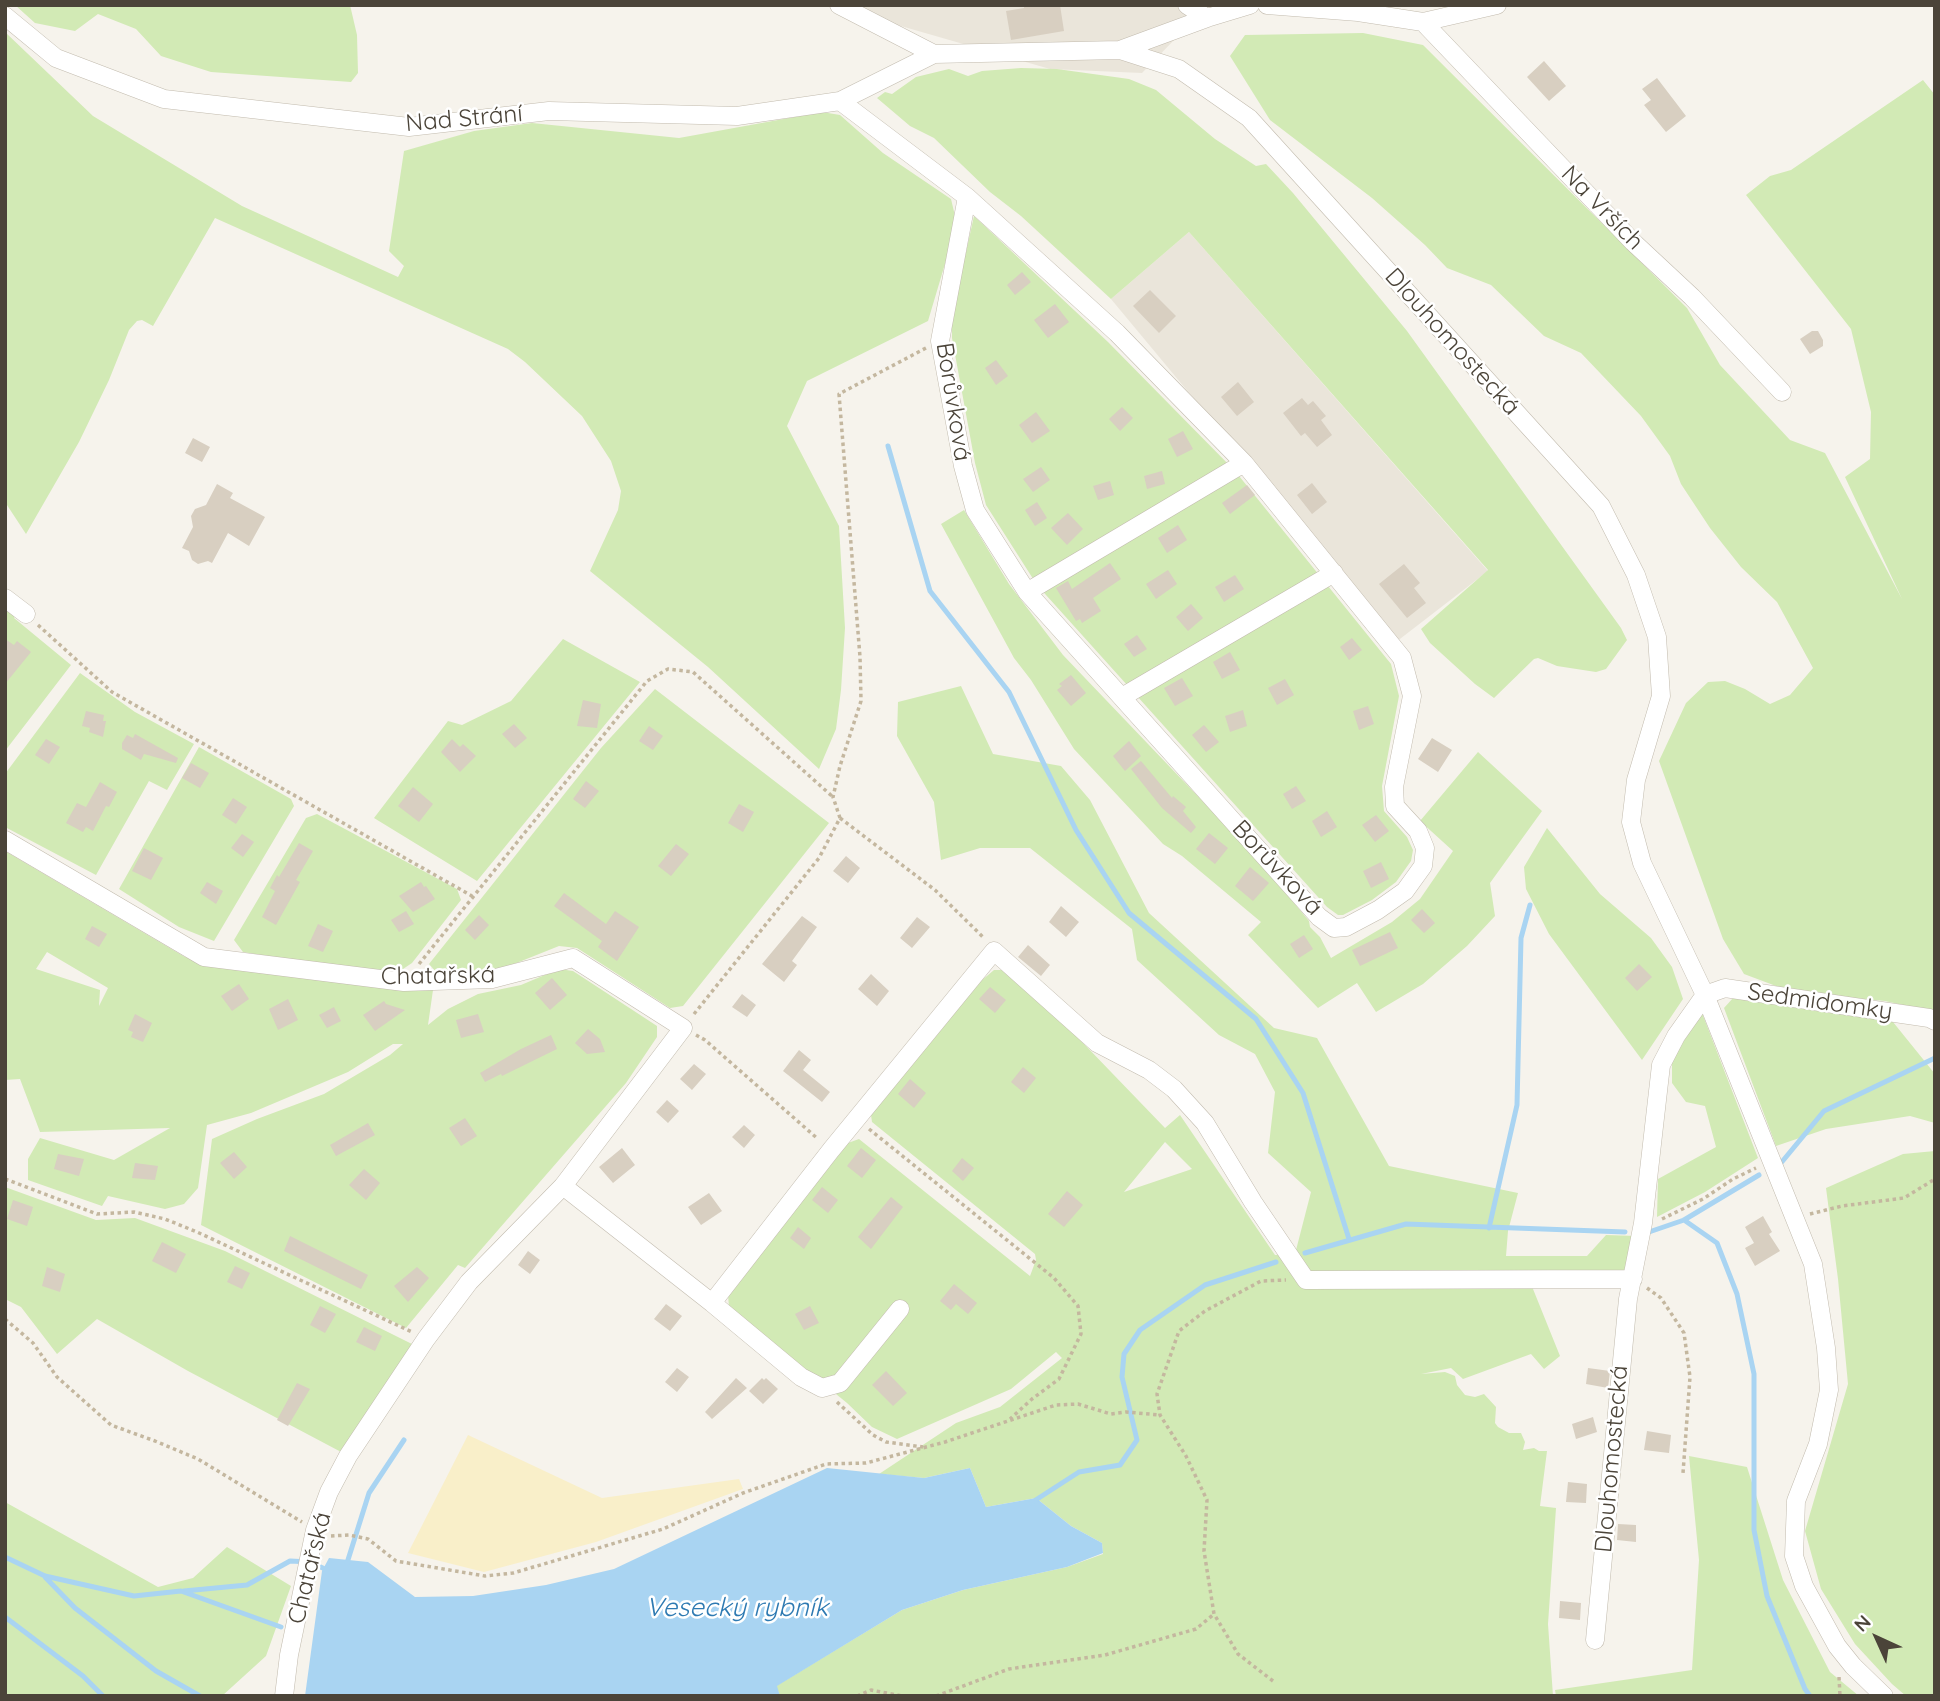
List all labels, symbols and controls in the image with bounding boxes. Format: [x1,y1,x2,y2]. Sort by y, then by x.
street label: Nad Strání [404,100,524,138]
street label: Na Vrších [1555,160,1649,256]
street label: Dlouhomostecká [1378,263,1526,421]
street label: Borůvková [929,341,977,463]
street label: Borůvková [1226,814,1328,922]
street label: Chatařská [381,961,495,991]
street label: Sedmidomky [1746,978,1894,1026]
street label: Dlouhomostecká [1589,1364,1635,1554]
street label: Chatařská [282,1509,338,1627]
water label: Vesecký rybník [646,1592,828,1624]
north arrow [1842,1603,1912,1673]
text: N [1849,1610,1876,1637]

